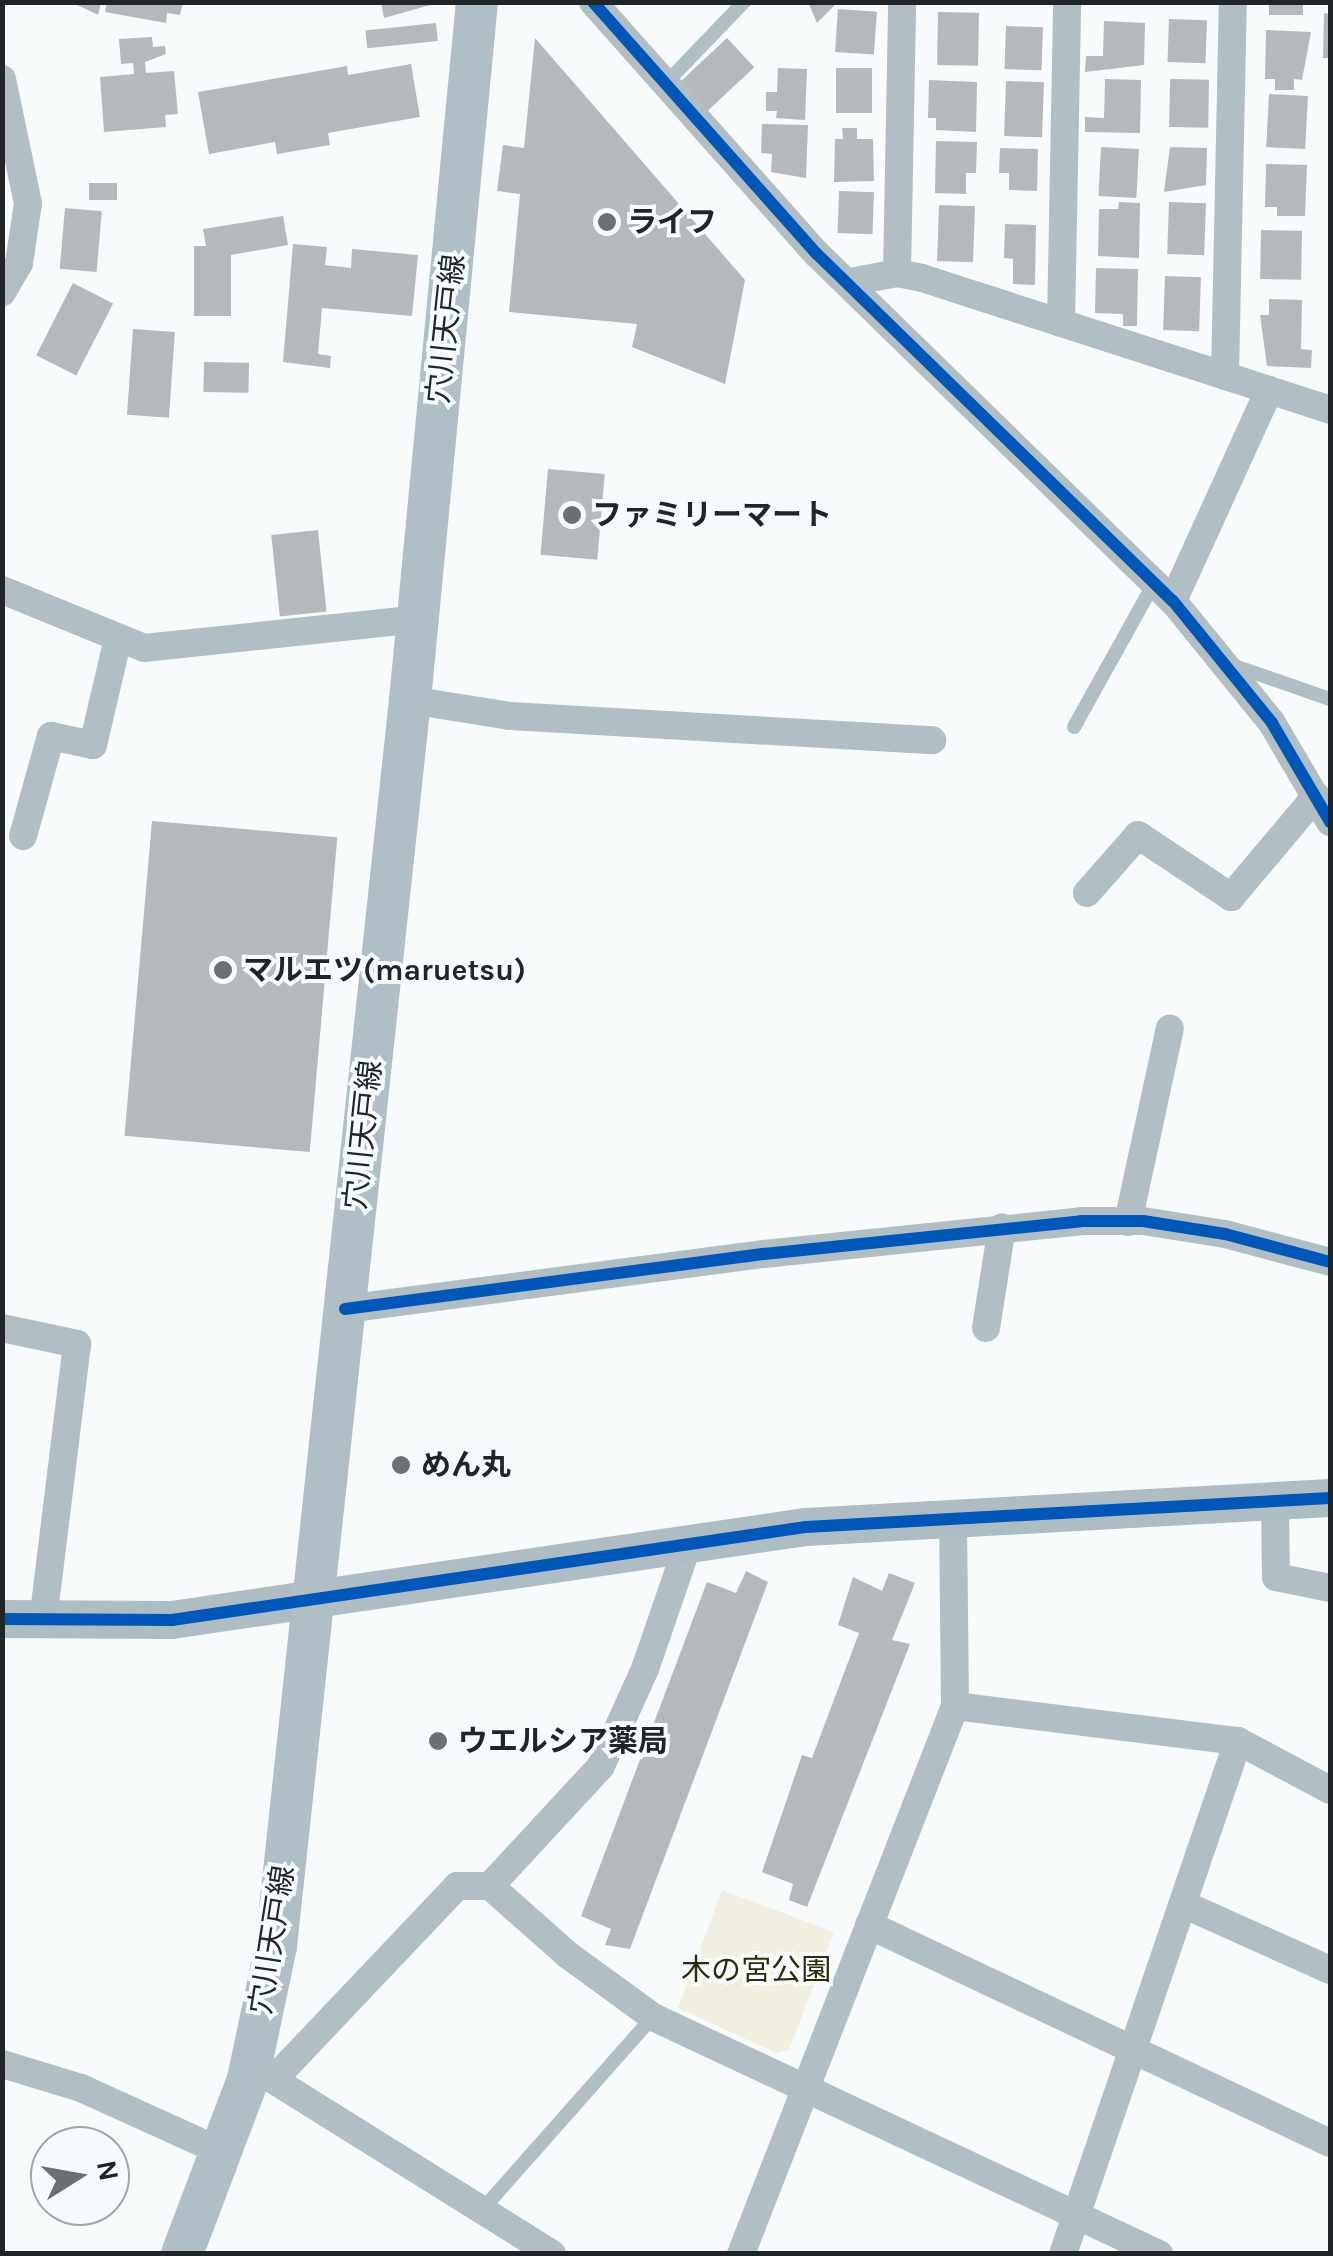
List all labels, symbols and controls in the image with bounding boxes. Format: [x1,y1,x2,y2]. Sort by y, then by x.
place label: ライフ [627,204,717,240]
marker: ライフ [596,211,618,233]
street label: 穴川天戸線 [420,253,472,405]
place label: ファミリーマート [592,497,832,533]
marker: ファミリーマート [561,504,583,526]
place label: マルエツ(maruetsu) [243,952,526,988]
marker: マルエツ(maruetsu) [212,959,234,981]
street label: 穴川天戸線 [337,1059,389,1211]
place label: めん丸 [421,1447,511,1483]
marker: めん丸 [390,1454,412,1476]
place label: ウエルシア薬局 [458,1723,668,1759]
marker: ウエルシア薬局 [427,1730,449,1752]
street label: 穴川天戸線 [242,1863,302,2017]
park label: 木の宮公園 [681,1952,831,1988]
north arrow [30,2126,130,2226]
text: N [90,2158,126,2184]

